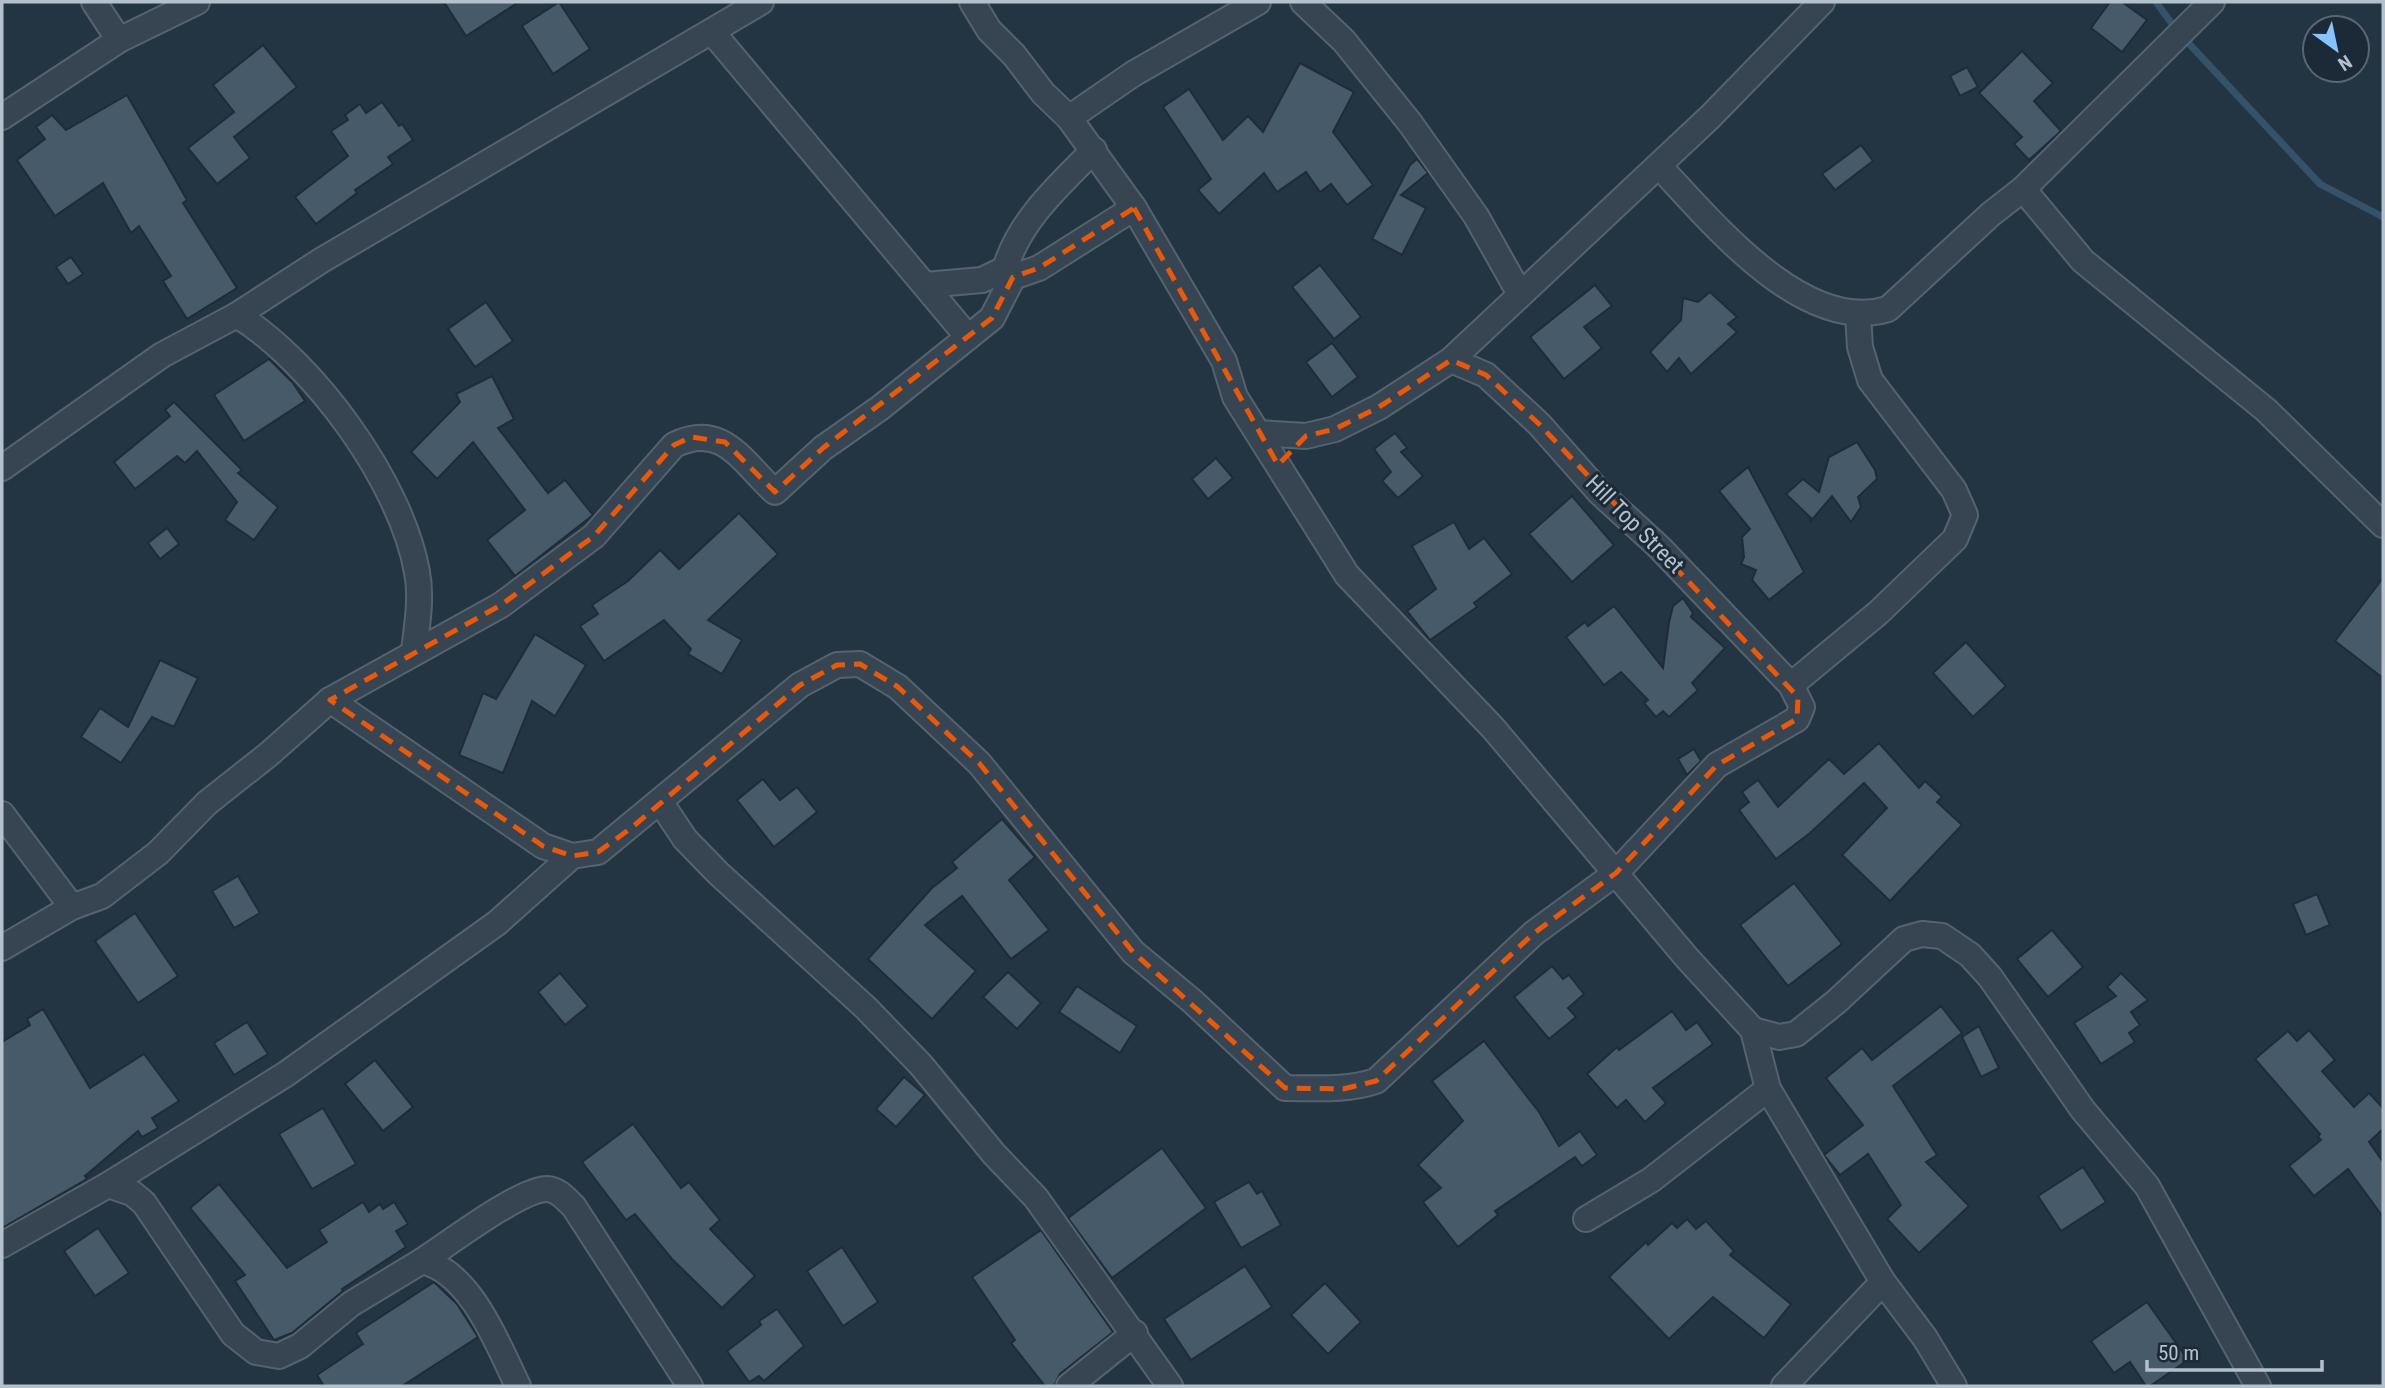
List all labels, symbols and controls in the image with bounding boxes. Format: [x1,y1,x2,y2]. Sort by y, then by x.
north arrow [2301,14,2371,84]
text: N [2334,50,2356,76]
street label: Hill Top Street [1580,470,1689,579]
scale bar [2147,1328,2322,1372]
text: 50 m [2158,1341,2199,1365]

